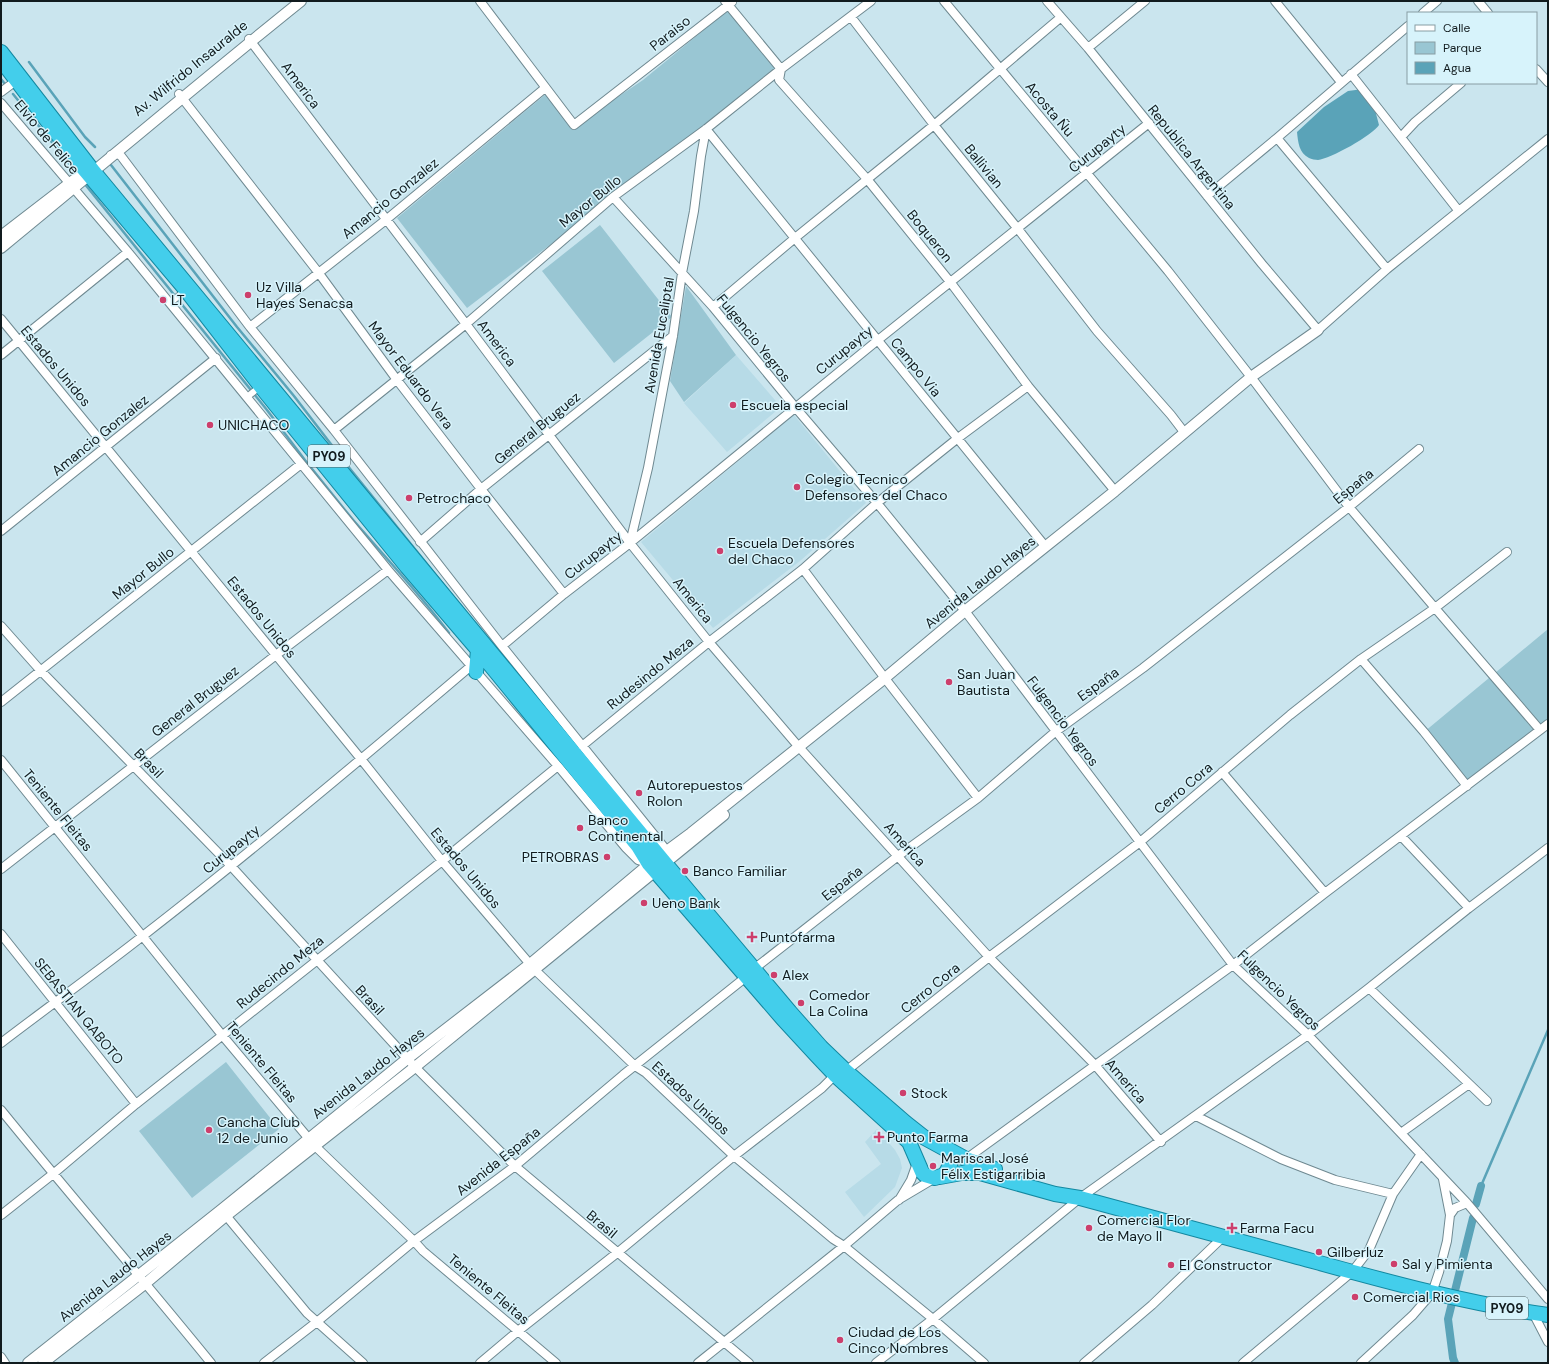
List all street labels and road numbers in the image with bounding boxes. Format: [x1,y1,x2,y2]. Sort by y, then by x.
street label: Paraiso [646,11,694,55]
street label: Av. Wilfrido Insauralde [129,16,251,120]
street label: America [278,58,324,112]
street label: Acosta Ñu [1022,78,1078,140]
street label: Elvio de Felice [11,96,83,178]
street label: Republica Argentina [1144,101,1240,213]
street label: Curupayty [1065,119,1129,177]
street label: Ballivian [961,140,1007,192]
street label: Amancio Gonzalez [338,153,442,243]
street label: Mayor Bullo [555,171,625,231]
street label: Boqueron [903,206,957,266]
street label: Avenida Eucaliptal [640,275,678,395]
street label: Fulgencio Yegros [713,290,795,386]
street label: America [474,316,520,370]
street label: Mayor Eduardo Vera [364,317,458,433]
street label: Curupayty [812,321,876,379]
street label: Estados Unidos [17,322,95,410]
street label: Campo Via [887,334,945,400]
street label: General Bruguez [490,388,584,468]
street label: Amancio Gonzalez [48,390,152,480]
road number: PY09 [308,445,350,467]
street label: España [1329,464,1377,508]
street label: Curupayty [560,527,626,583]
street label: Avenida Laudo Hayes [921,532,1039,632]
street label: Mayor Bullo [108,543,178,603]
street label: Estados Unidos [223,572,301,662]
street label: America [669,573,717,627]
street label: Rudesindo Meza [603,633,697,713]
street label: General Bruguez [148,661,242,741]
street label: España [1074,663,1122,705]
street label: Fulgencio Yegros [1023,672,1103,770]
street label: Brasil [130,744,168,782]
street label: Cerro Cora [1150,758,1216,818]
street label: Teniente Fleitas [19,765,97,855]
street label: America [880,818,930,870]
street label: Curupayty [199,820,263,878]
street label: Estados Unidos [427,824,505,912]
street label: España [818,861,866,905]
street label: Rudecindo Meza [233,931,327,1013]
street label: Fulgencio Yegros [1234,946,1324,1034]
street label: SEBASTIAN GABOTO [30,954,128,1068]
street label: Cerro Cora [897,959,963,1017]
street label: Brasil [352,981,388,1019]
street label: Teniente Fleitas [223,1018,301,1106]
street label: Avenida Laudo Hayes [308,1023,428,1123]
street label: America [1102,1055,1150,1107]
street label: Estados Unidos [648,1057,734,1139]
street label: Avenida España [452,1122,544,1200]
street label: Brasil [583,1206,621,1242]
street label: Avenida Laudo Hayes [55,1226,175,1326]
street label: Teniente Fleitas [445,1250,533,1328]
road number: PY09 [1486,1297,1528,1319]

